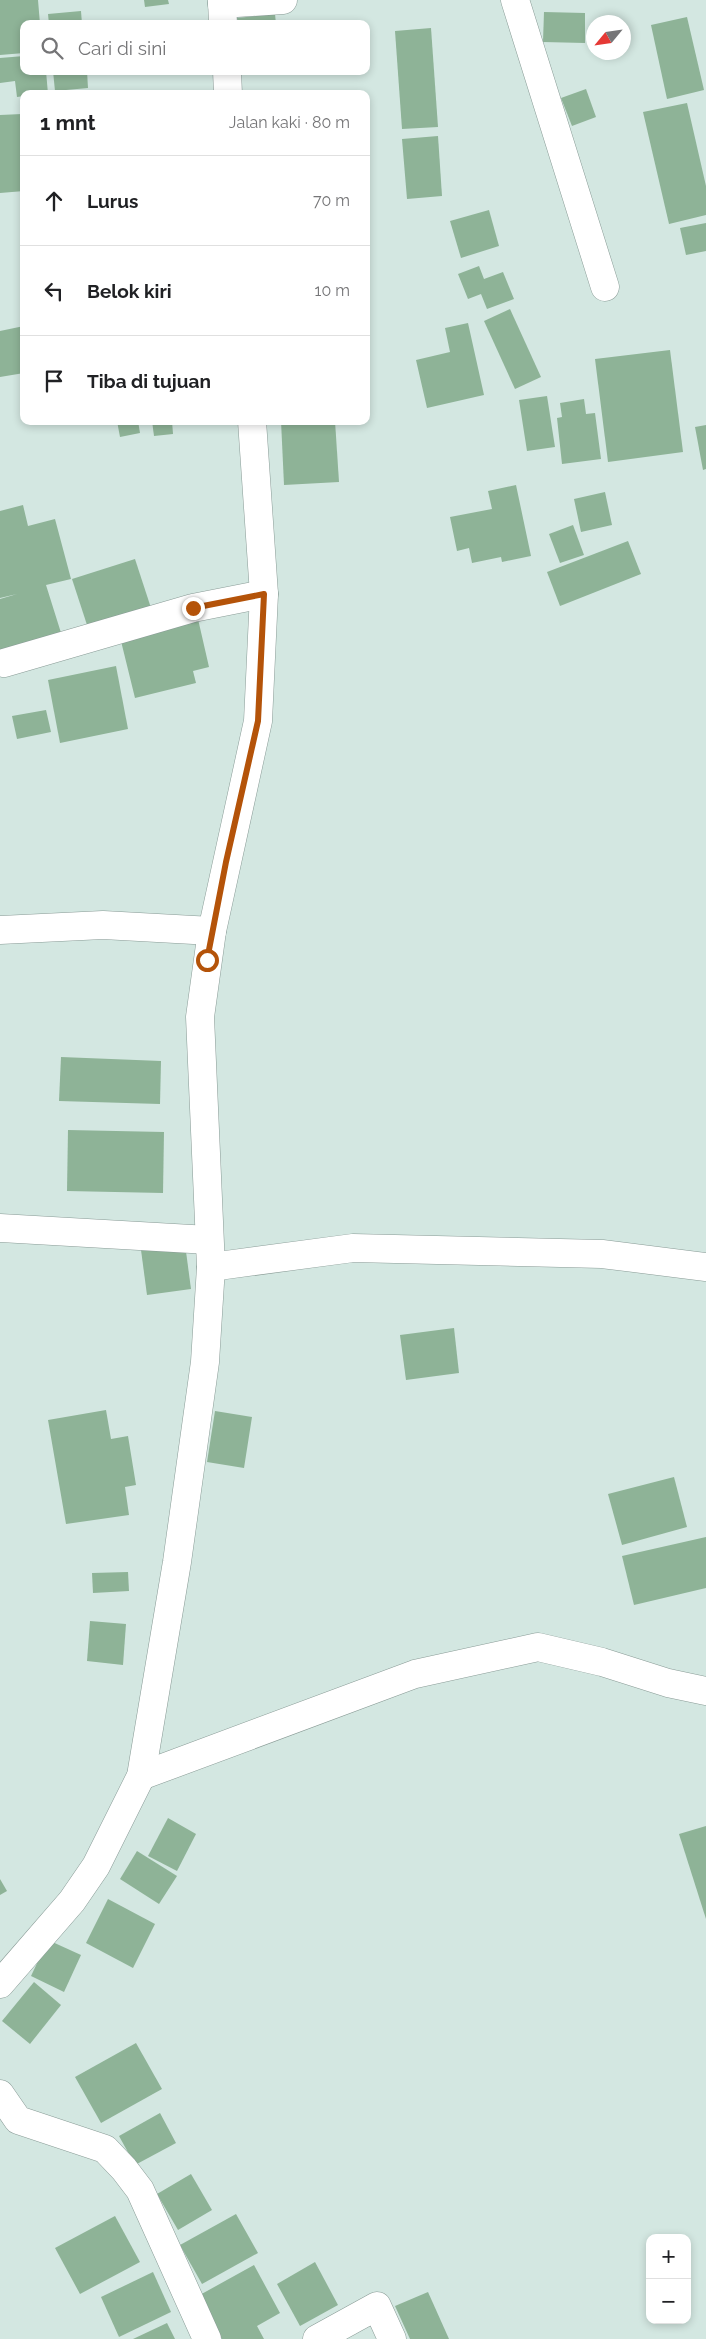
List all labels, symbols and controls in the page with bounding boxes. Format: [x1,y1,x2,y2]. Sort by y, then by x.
north arrow [586,15,631,60]
search box [20,20,370,75]
icon: search [38,34,66,62]
text: Cari di sini [78,37,166,59]
text: 1 mnt [40,110,96,135]
text: Jalan kaki · 80 m [229,113,350,132]
icon: ahead [40,187,68,215]
text: Lurus [87,190,138,212]
text: 70 m [313,191,350,210]
icon: left [40,277,68,305]
text: Belok kiri [87,280,172,302]
text: 10 m [315,281,350,300]
icon: arrive [40,367,68,395]
text: Tiba di tujuan [87,370,211,392]
route end [182,597,205,620]
route start [196,949,219,972]
map controls [646,2234,691,2324]
button: + [646,2234,691,2279]
button: − [646,2279,691,2324]

